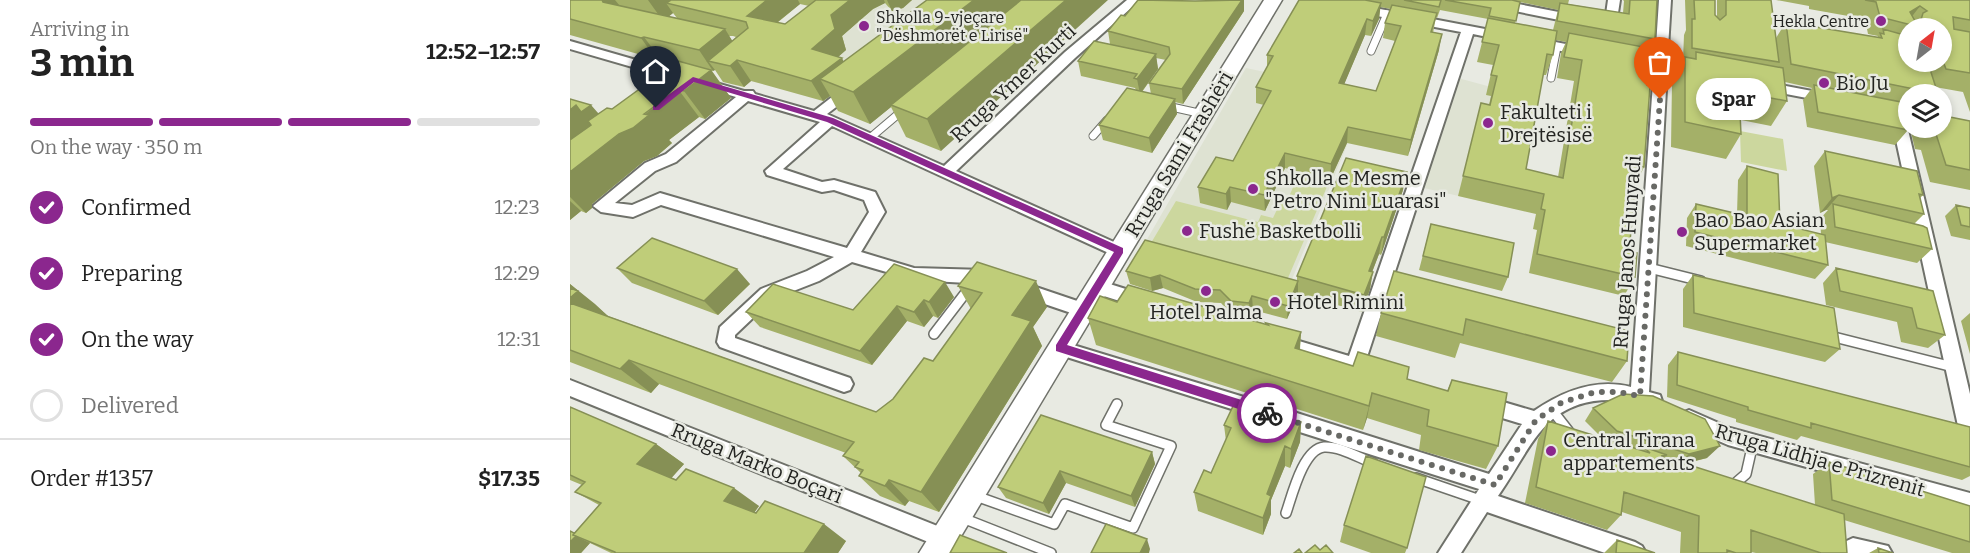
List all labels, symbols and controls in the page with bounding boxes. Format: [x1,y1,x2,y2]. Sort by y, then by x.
place label: Shkolla 9-vjeçare "Dëshmorët e Lirisë" [876,8,1028,45]
place label: Hekla Centre [1773,12,1869,31]
marker: Hekla Centre [1874,14,1888,28]
text: Arriving in [30,17,129,41]
north arrow [1898,18,1952,72]
map controls [1898,18,1952,138]
marker: Shkolla 9-vjeçare "Dëshmorët e Lirisë" [857,19,871,33]
street label: Rruga Ymer Kurti [945,19,1081,147]
pin [1634,37,1685,99]
text: 12:52–12:57 [426,38,540,65]
text: 3 min [30,40,134,86]
pin [630,46,681,108]
icon: bag [1643,46,1676,79]
icon: home [639,55,672,88]
street label: Rruga Sami Frashëri [1120,67,1238,241]
place label: Bio Ju [1836,71,1889,95]
marker: Bio Ju [1817,76,1831,90]
callout: Spar [1696,78,1771,120]
button: layers [1898,84,1952,138]
text: Spar [1711,87,1756,111]
place label: Fakulteti i Drejtësisë [1500,100,1592,148]
marker: Fakulteti i Drejtësisë [1481,116,1495,130]
text: On the way · 350 m [30,135,202,159]
street label: Rruga Janos Hunyadi [1608,154,1646,350]
place label: Shkolla e Mesme "Petro Nini Luarasi" [1265,166,1447,213]
marker: Shkolla e Mesme "Petro Nini Luarasi" [1246,182,1260,196]
icon: check [30,191,63,224]
text: Confirmed [81,194,191,221]
text: 12:23 [495,195,540,219]
place label: Bao Bao Asian Supermarket [1694,208,1825,255]
place label: Fushë Basketbolli [1199,219,1362,243]
marker: Fushë Basketbolli [1180,224,1194,238]
marker: Bao Bao Asian Supermarket [1675,225,1689,239]
icon: check [30,257,63,290]
text: Preparing [81,260,183,287]
text: 12:29 [494,261,540,285]
marker: Hotel Palma [1199,284,1213,298]
place label: Hotel Rimini [1287,290,1404,314]
marker: Hotel Rimini [1268,295,1282,309]
place label: Hotel Palma [1150,300,1263,324]
icon: check [30,323,63,356]
text: On the way [81,326,193,353]
text: 12:31 [497,327,540,351]
courier [1237,383,1297,443]
text: Delivered [81,392,179,419]
icon: bike [1251,397,1284,430]
street label: Rruga Marko Boçari [668,418,846,508]
street label: Rruga Lidhja e Prizrenit [1712,419,1928,502]
place label: Central Tirana appartements [1563,428,1695,475]
marker: Central Tirana appartements [1544,444,1558,458]
text: Order #1357 [30,465,153,492]
text: $17.35 [478,465,540,492]

